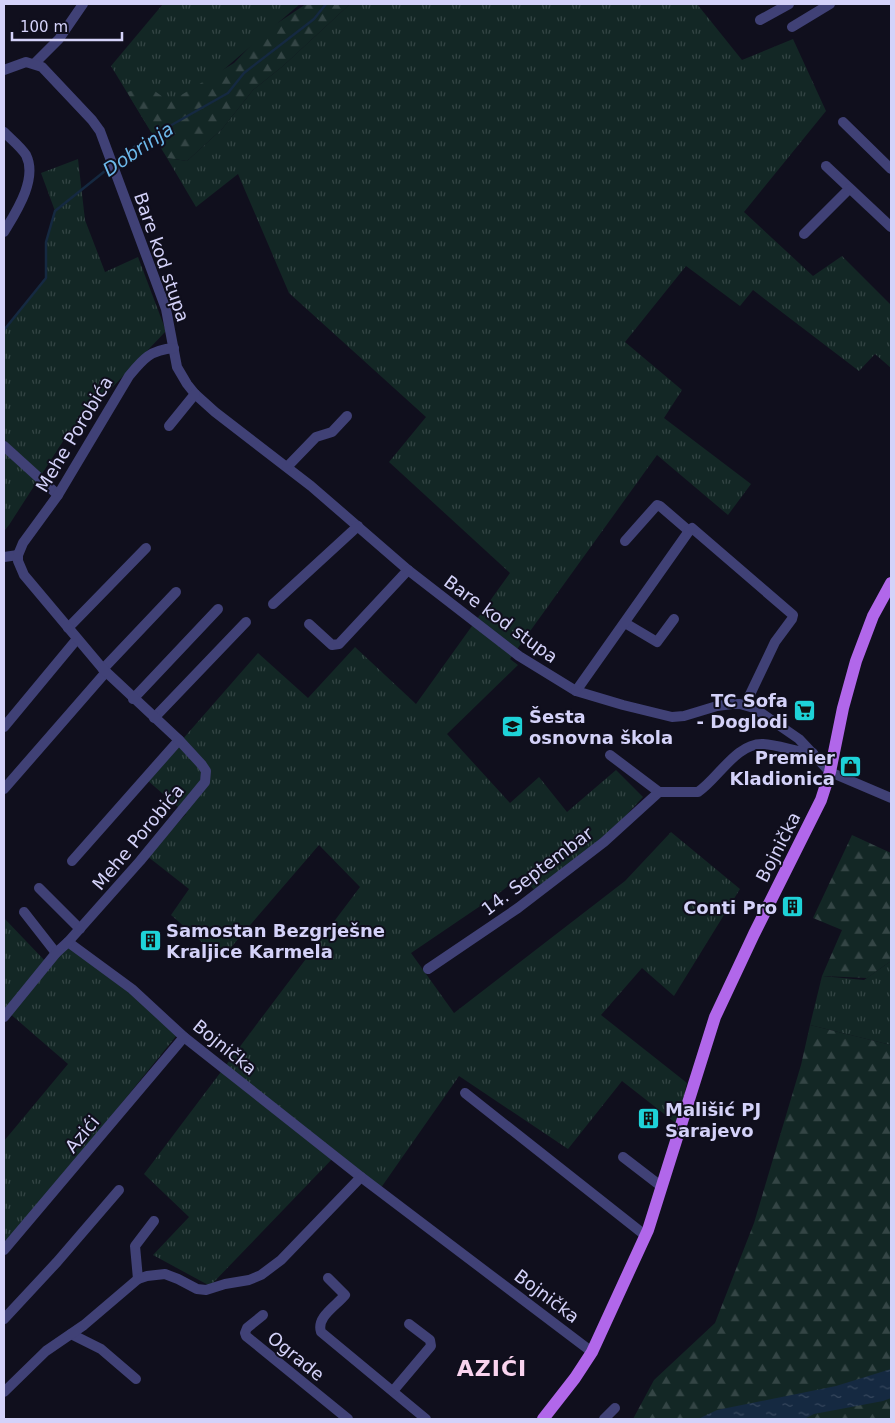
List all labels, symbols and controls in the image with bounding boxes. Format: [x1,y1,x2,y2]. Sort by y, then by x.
scale bar [12,10,122,42]
text: 100 m [20,18,68,36]
water label: Dobrinja [99,117,177,181]
street label: Bare kod stupa [130,190,194,324]
street label: Mehe Porobića [31,372,117,496]
street label: Bare kod stupa [440,571,562,667]
place label: TC Sofa - Doglodi [696,690,788,732]
supermarket icon: TC Sofa - Doglodi [792,698,816,722]
place label: Šesta osnovna škola [529,706,673,748]
school or university icon: Šesta osnovna škola [501,714,525,738]
place label: Premier Kladionica [730,747,835,789]
shop icon: Premier Kladionica [839,755,863,779]
street label: Mehe Porobića [88,780,188,894]
street label: Bojnička [751,808,805,886]
street label: 14. Septembar [477,822,597,920]
building icon: Conti Pro [781,895,805,919]
place label: Conti Pro [683,897,777,918]
place label: Samostan Bezgrješne Kraljice Karmela [166,920,385,962]
building icon: Samostan Bezgrješne Kraljice Karmela [138,928,162,952]
street label: Bojnička [189,1015,261,1079]
place label: Mališić PJ Sarajevo [665,1099,761,1141]
building icon: Mališić PJ Sarajevo [637,1107,661,1131]
street label: Azići [61,1111,103,1157]
street label: Bojnička [510,1265,584,1327]
street label: Ograde [264,1327,328,1385]
district label: AZIĆI [457,1356,527,1381]

